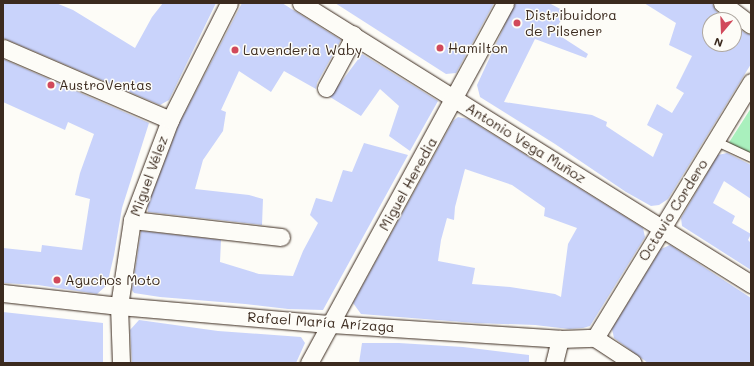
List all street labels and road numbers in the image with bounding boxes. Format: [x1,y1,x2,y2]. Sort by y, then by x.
street label: Antonio Vega Muñoz [463,99,589,187]
street label: Miguel Vélez [127,133,171,219]
street label: Miguel Heredia [375,134,441,234]
street label: Octavio Cordero [635,156,711,264]
street label: Rafael María Arízaga [247,308,395,336]

